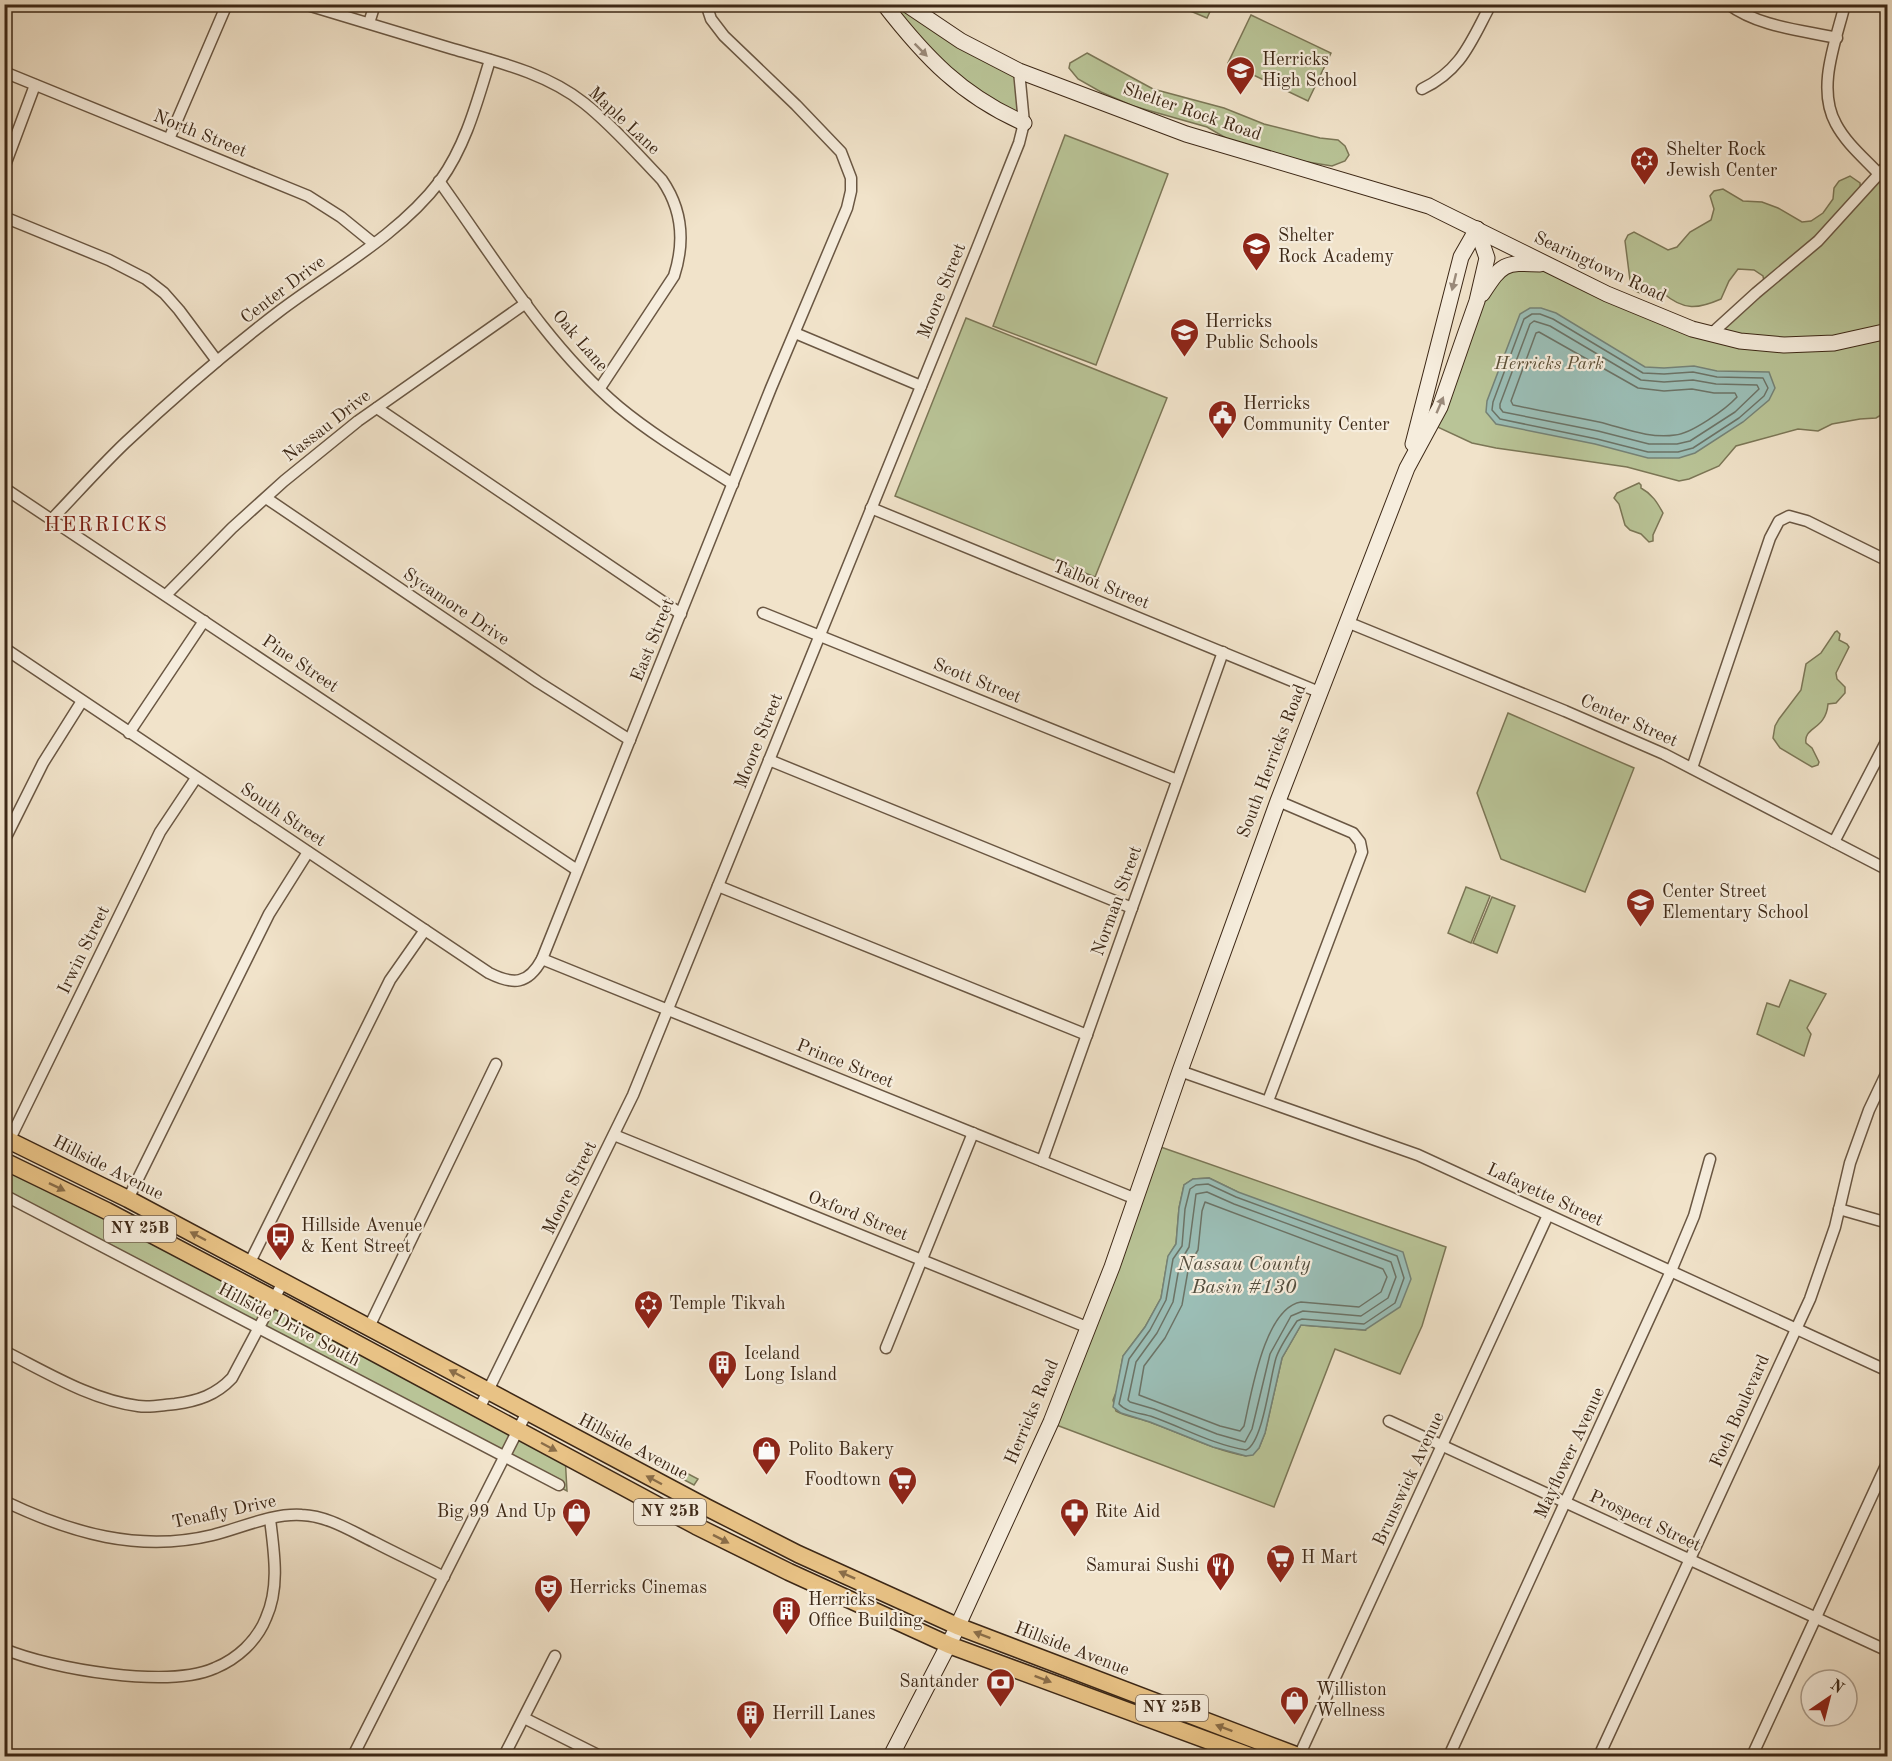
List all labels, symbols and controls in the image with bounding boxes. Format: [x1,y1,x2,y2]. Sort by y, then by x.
one-way arrow [913,42,927,56]
place label: Herricks High School [1262,51,1357,90]
school or university icon: Herricks High School [1225,54,1257,96]
street label: Shelter Rock Road [1120,80,1264,144]
street label: Maple Lane [585,84,663,158]
street label: North Street [151,107,249,161]
place label: Shelter Rock Jewish Center [1666,141,1778,180]
synagogue icon: Shelter Rock Jewish Center [1629,144,1661,186]
place label: Shelter Rock Academy [1278,227,1395,266]
street label: Searingtown Road [1531,228,1669,306]
school or university icon: Shelter Rock Academy [1241,230,1273,272]
street label: Moore Street [915,241,969,341]
street label: Center Drive [238,253,328,327]
one-way arrow [1449,273,1459,292]
street label: Oak Lane [549,307,611,375]
place label: Herricks Public Schools [1205,313,1318,352]
school or university icon: Herricks Public Schools [1168,316,1200,358]
park label: Herricks Park [1493,355,1604,373]
street label: Nassau Drive [280,387,374,465]
place label: Herricks Community Center [1243,395,1390,434]
one-way arrow [1436,396,1445,414]
public building icon: Herricks Community Center [1206,398,1238,440]
district label: HERRICKS [44,515,168,536]
street label: Talbot Street [1050,557,1152,613]
street label: Sycamore Drive [400,565,512,649]
street label: East Street [628,596,678,684]
street label: Pine Street [259,632,341,696]
street label: Scott Street [930,655,1024,707]
street label: South Herricks Road [1234,682,1310,840]
street label: Moore Street [732,691,786,791]
street label: Center Street [1577,691,1681,751]
street label: South Street [237,780,329,850]
street label: Norman Street [1089,844,1145,958]
place label: Center Street Elementary School [1662,883,1809,922]
school or university icon: Center Street Elementary School [1625,886,1657,928]
street label: Irwin Street [55,903,113,997]
street label: Prince Street [794,1036,896,1092]
street label: Hillside Avenue [50,1132,166,1204]
street label: Moore Street [540,1139,600,1237]
street label: Lafayette Street [1484,1160,1606,1230]
one-way arrow [48,1181,66,1191]
street label: Oxford Street [805,1188,911,1244]
road number: NY 25B [104,1216,176,1242]
place label: Hillside Avenue & Kent Street [301,1217,422,1256]
bus stop icon: Hillside Avenue & Kent Street [264,1220,296,1262]
one-way arrow [189,1231,206,1241]
water label: Nassau County Basin #130 [1176,1255,1311,1298]
street label: Hillside Drive South [215,1280,363,1370]
synagogue icon: Temple Tikvah [632,1288,664,1330]
place label: Temple Tikvah [669,1295,786,1313]
place label: Iceland Long Island [744,1345,837,1384]
building icon: Iceland Long Island [707,1348,739,1390]
street label: Foch Boulevard [1707,1352,1773,1470]
street label: Herricks Road [1002,1357,1062,1467]
one-way arrow [448,1370,466,1380]
street label: Mayflower Avenue [1532,1385,1608,1521]
street label: Brunswick Avenue [1370,1409,1448,1549]
street label: Hillside Avenue [575,1411,691,1483]
shop icon: Polito Bakery [751,1434,783,1476]
place label: Polito Bakery [788,1441,895,1459]
one-way arrow [541,1442,558,1452]
supermarket icon: Foodtown [886,1464,918,1506]
place label: Foodtown [804,1471,881,1489]
one-way arrow [645,1475,662,1484]
street label: Prospect Street [1586,1487,1704,1555]
street label: Tenafly Drive [170,1492,278,1532]
shop icon: Big 99 And Up [561,1496,593,1538]
pharmacy icon: Rite Aid [1058,1496,1090,1538]
road number: NY 25B [634,1499,706,1525]
place label: Big 99 And Up [437,1503,556,1521]
place label: Rite Aid [1095,1503,1160,1521]
one-way arrow [712,1533,730,1543]
supermarket icon: H Mart [1264,1542,1296,1584]
place label: H Mart [1301,1549,1358,1567]
restaurant icon: Samurai Sushi [1204,1550,1236,1592]
place label: Samurai Sushi [1086,1557,1199,1575]
one-way arrow [838,1570,856,1580]
theatre icon: Herricks Cinemas [532,1572,564,1614]
place label: Herricks Cinemas [569,1579,707,1597]
place label: Herricks Office Building [808,1591,923,1630]
building icon: Herricks Office Building [771,1594,803,1636]
street label: Hillside Avenue [1012,1619,1132,1679]
one-way arrow [972,1630,990,1640]
bank icon: Santander [984,1666,1016,1708]
north arrow [1799,1668,1859,1728]
place label: Santander [899,1673,980,1691]
one-way arrow [1034,1675,1052,1684]
text: N [1827,1677,1847,1698]
place label: Williston Wellness [1316,1681,1387,1720]
shop icon: Williston Wellness [1279,1684,1311,1726]
road number: NY 25B [1136,1695,1208,1721]
building icon: Herrill Lanes [735,1698,767,1740]
place label: Herrill Lanes [772,1705,876,1723]
one-way arrow [1215,1723,1233,1732]

